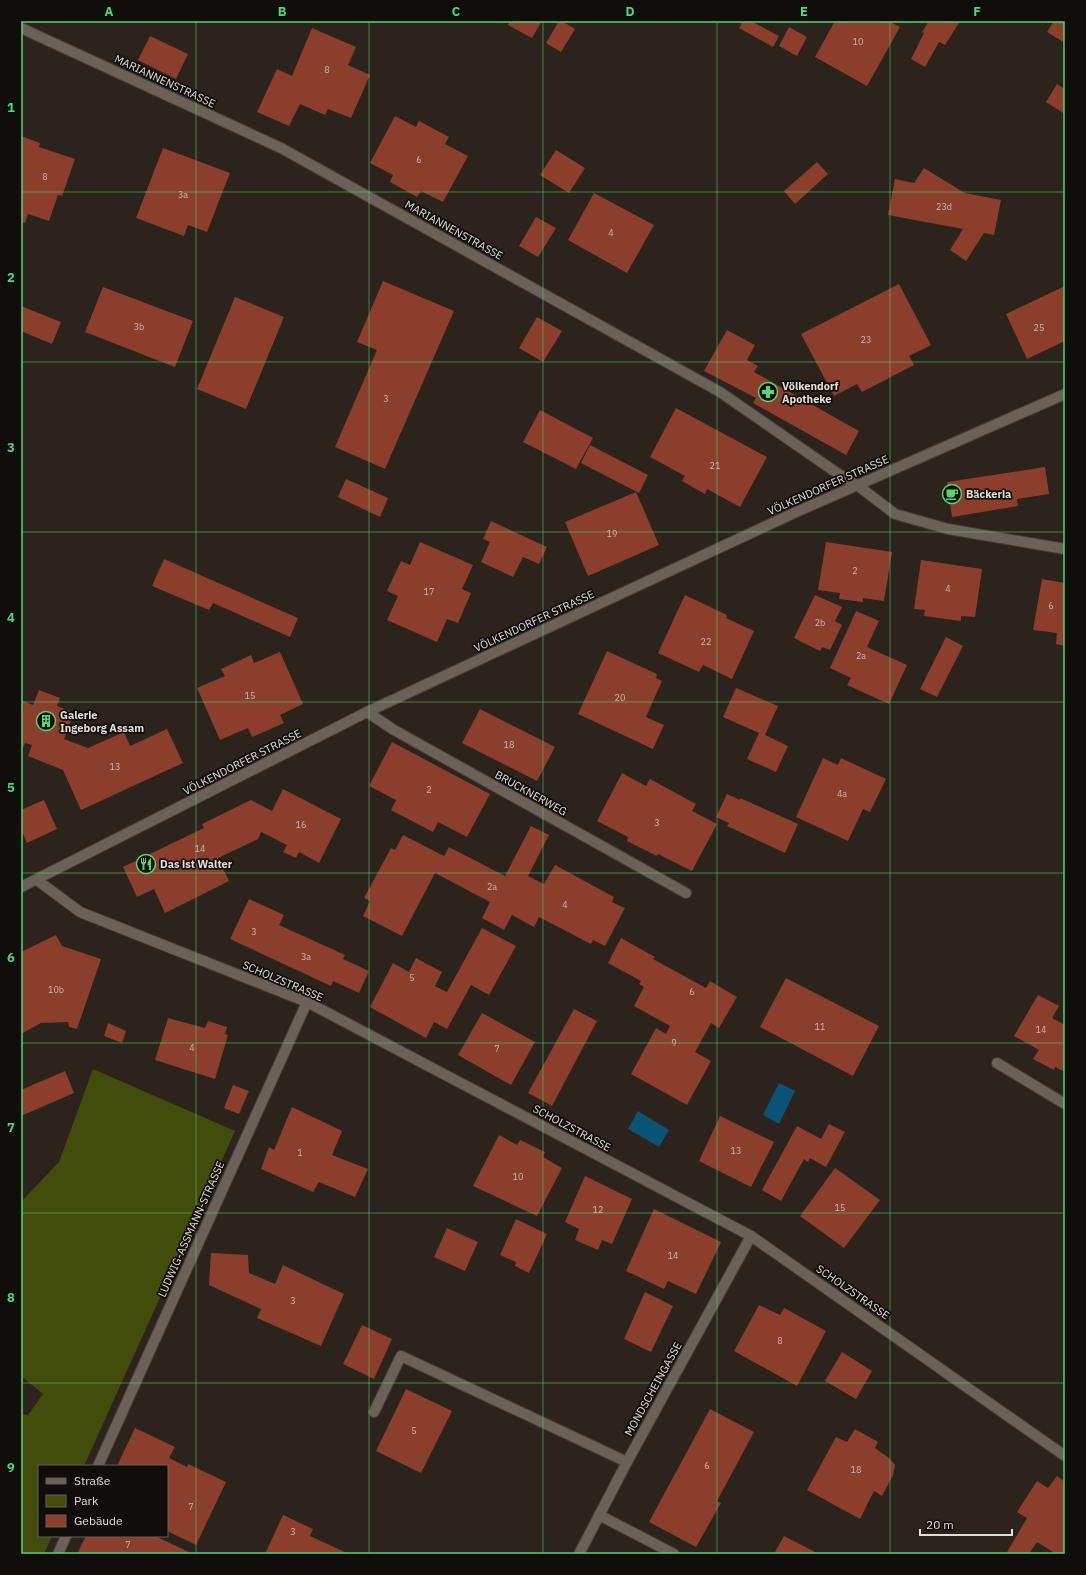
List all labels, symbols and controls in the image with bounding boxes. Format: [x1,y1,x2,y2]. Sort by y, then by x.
text: A [105,3,114,20]
text: B [278,3,287,20]
text: C [452,3,461,20]
text: D [625,3,635,20]
text: E [800,3,808,20]
text: F [973,3,981,20]
house number: 10 [853,36,863,47]
street label: MARIANNENSTRASSE [112,51,218,111]
house number: 8 [324,64,330,75]
text: 1 [7,99,15,116]
house number: 6 [416,154,422,165]
house number: 8 [42,171,48,182]
house number: 3a [178,189,188,200]
street label: MARIANNENSTRASSE [403,197,505,263]
house number: 23d [936,201,952,212]
house number: 4 [608,227,614,238]
text: 2 [7,269,15,286]
house number: 3b [134,321,144,332]
house number: 25 [1034,322,1044,333]
house number: 23 [861,334,871,345]
place label: Völkendorf Apotheke [782,379,839,406]
pharmacy icon: Völkendorf Apotheke [757,381,779,403]
house number: 3 [383,393,389,404]
text: 3 [7,439,15,456]
street label: VÖLKENDORFER STRASSE [765,452,891,518]
house number: 21 [710,460,720,471]
cafe icon: Bäckeria [941,483,963,505]
place label: Bäckeria [966,487,1011,501]
house number: 19 [607,528,617,539]
house number: 2 [852,565,858,576]
house number: 4 [945,583,951,594]
house number: 17 [424,586,434,597]
street label: VÖLKENDORFER STRASSE [472,587,596,655]
house number: 6 [1048,600,1054,611]
text: 4 [7,609,15,626]
house number: 2b [815,617,825,628]
house number: 22 [701,636,711,647]
house number: 2a [856,650,866,661]
house number: 15 [245,690,255,701]
house number: 20 [615,692,625,703]
place label: Galerie Ingeborg Assam [60,708,144,735]
building icon: Galerie Ingeborg Assam [35,710,57,732]
street label: VÖLKENDORFER STRASSE [180,726,304,798]
house number: 18 [504,739,514,750]
house number: 13 [110,761,120,772]
street label: BRUCKNERWEG [492,767,570,819]
text: 5 [7,779,15,796]
house number: 2 [426,784,432,795]
house number: 4a [837,788,847,799]
house number: 3 [654,817,660,828]
house number: 16 [296,819,306,830]
house number: 14 [195,843,205,854]
restaurant icon: Das ist Walter [135,853,157,875]
place label: Das ist Walter [160,857,233,871]
house number: 2a [487,881,497,892]
house number: 4 [562,899,568,910]
house number: 3 [251,926,257,937]
text: 6 [7,949,15,966]
house number: 3a [301,951,311,962]
street label: SCHOLZSTRASSE [240,958,326,1004]
house number: 5 [409,972,415,983]
house number: 10b [48,984,64,995]
house number: 6 [689,986,695,997]
house number: 11 [815,1021,825,1032]
house number: 14 [1036,1024,1046,1035]
house number: 9 [671,1037,677,1048]
house number: 4 [189,1042,195,1053]
house number: 7 [494,1043,500,1054]
street label: SCHOLZSTRASSE [531,1102,613,1154]
text: 7 [7,1119,15,1136]
house number: 13 [731,1145,741,1156]
house number: 1 [297,1147,303,1158]
street label: LUDWIG-ASSMANN-STRASSE [155,1159,227,1299]
house number: 10 [513,1171,523,1182]
house number: 15 [835,1202,845,1213]
house number: 12 [593,1204,603,1215]
house number: 14 [668,1250,678,1261]
street label: SCHOLZSTRASSE [814,1261,892,1323]
text: 8 [7,1289,15,1306]
house number: 3 [290,1295,296,1306]
house number: 8 [777,1335,783,1346]
street label: MONDSCHEINGASSE [621,1340,685,1438]
house number: 5 [411,1425,417,1436]
text: 9 [7,1459,15,1476]
house number: 6 [704,1460,710,1471]
house number: 18 [851,1464,861,1475]
legend [38,1465,168,1537]
text: Straße [74,1473,111,1488]
text: Park [74,1493,99,1508]
house number: 7 [188,1501,194,1512]
scale bar [920,1511,1012,1537]
text: Gebäude [74,1513,123,1528]
text: 20 m [926,1517,954,1532]
house number: 3 [290,1526,296,1537]
house number: 7 [125,1539,131,1550]

